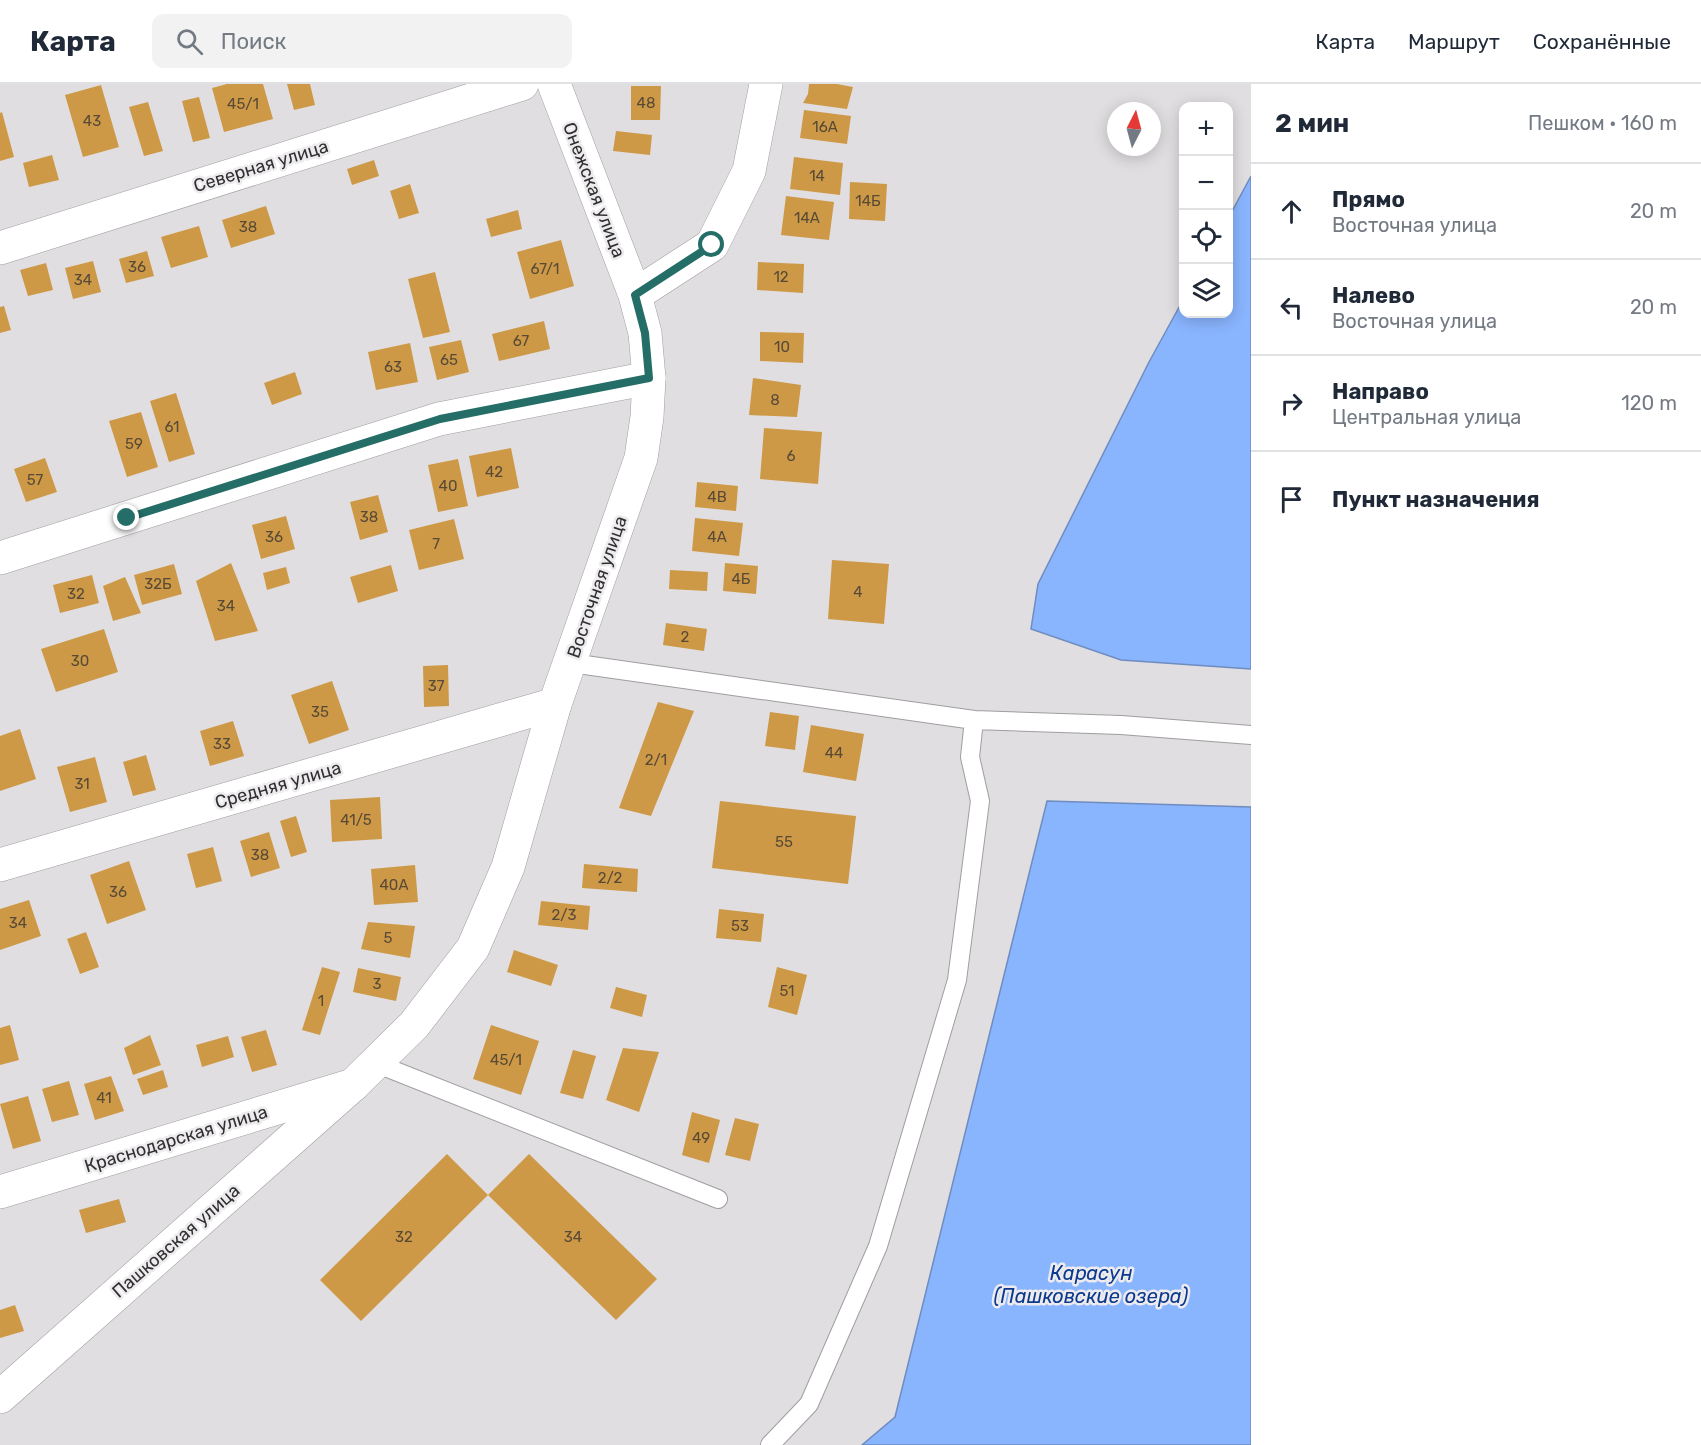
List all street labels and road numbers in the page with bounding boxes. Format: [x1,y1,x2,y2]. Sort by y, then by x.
street label: Онежская улица [558,119,630,261]
street label: Северная улица [191,135,331,197]
street label: Восточная улица [562,513,632,661]
street label: Средняя улица [212,756,344,814]
street label: Краснодарская улица [82,1101,270,1177]
street label: Пашковская улица [108,1180,244,1302]

